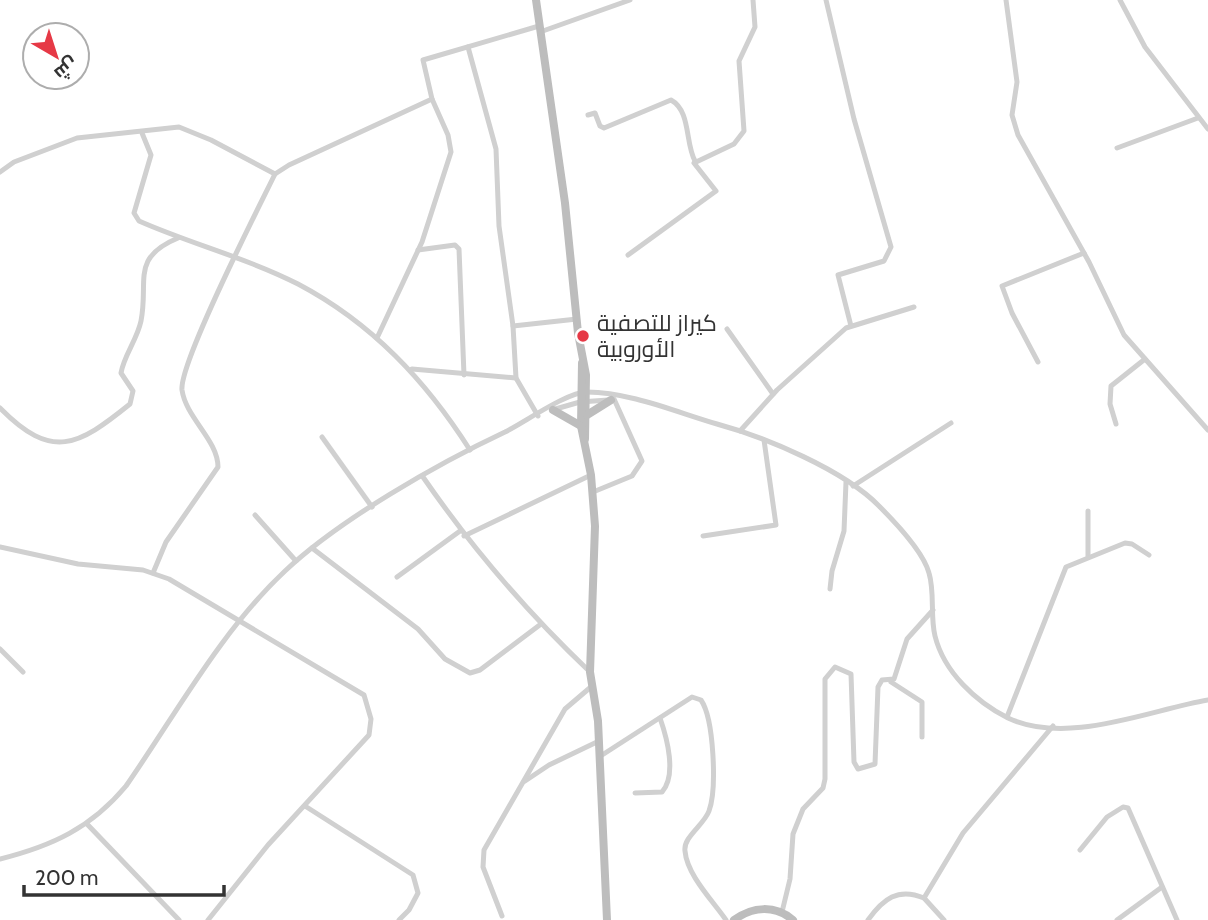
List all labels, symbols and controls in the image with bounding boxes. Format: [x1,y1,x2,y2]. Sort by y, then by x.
north arrow [21,21,91,91]
text: ش [50,52,83,85]
place label: كيراز للتصفية الأوروبية [597,309,717,363]
marker: كيراز للتصفية الأوروبية [575,328,591,344]
scale bar [24,853,224,897]
text: 200 m [35,865,98,890]

